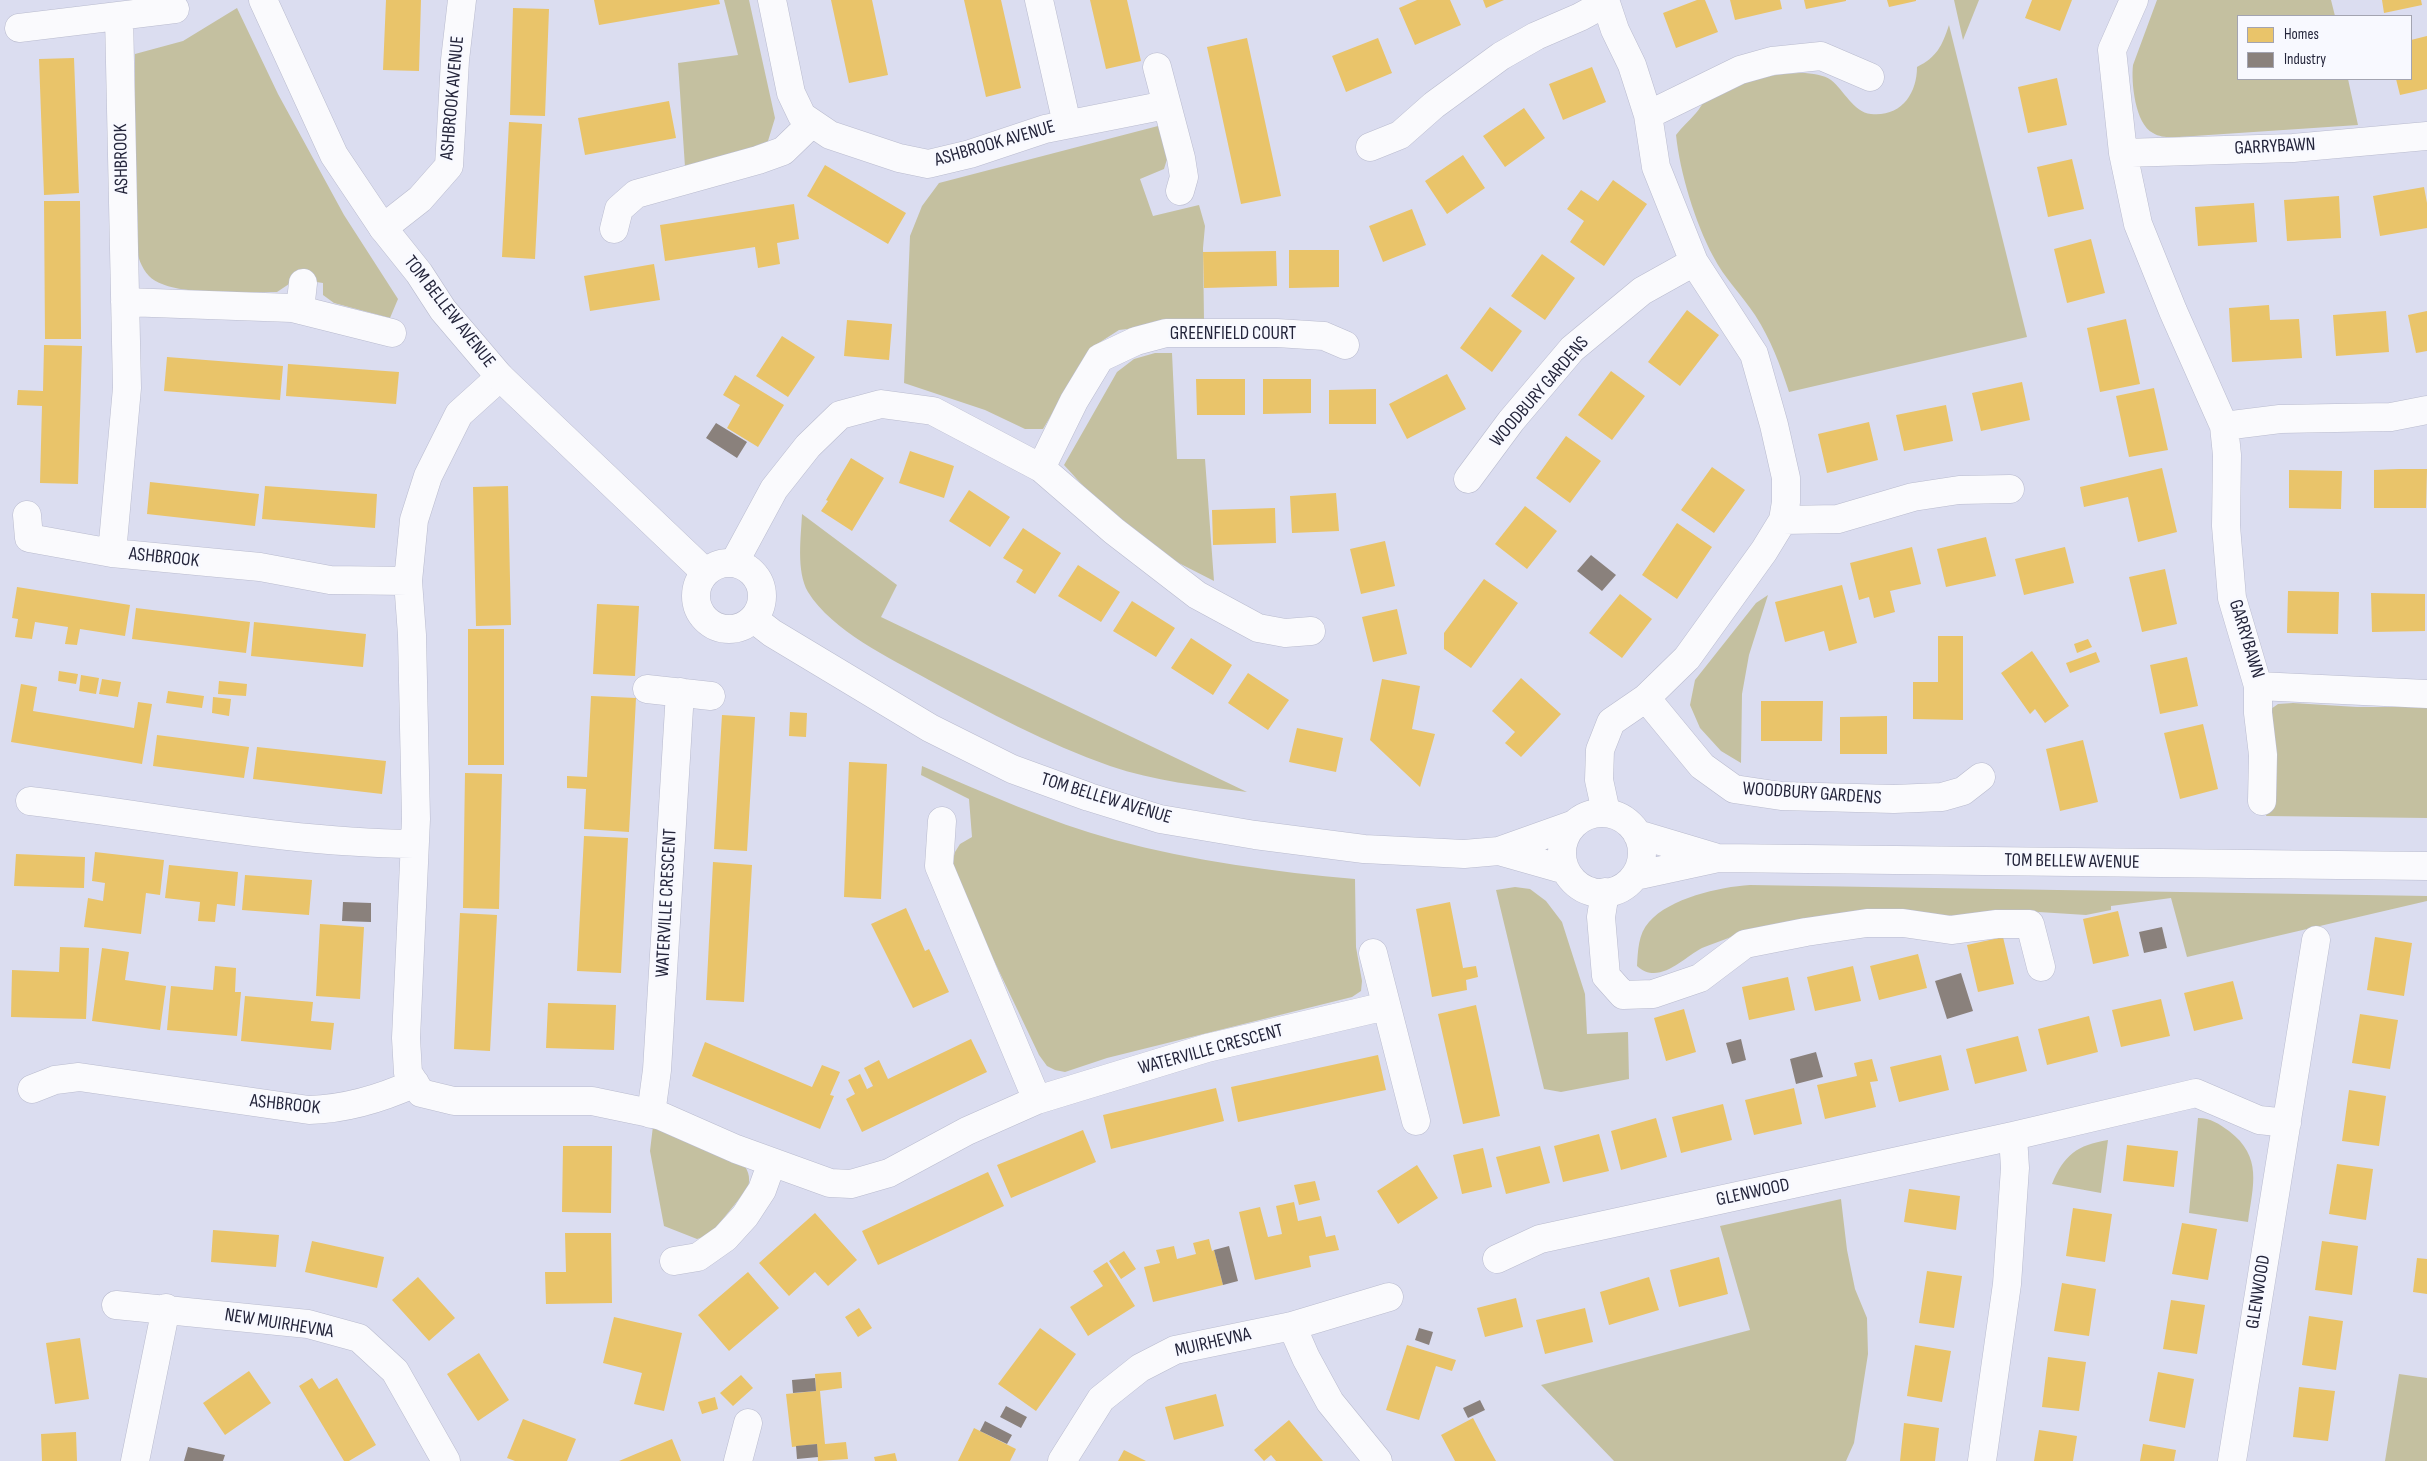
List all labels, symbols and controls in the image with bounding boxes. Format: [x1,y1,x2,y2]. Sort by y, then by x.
legend [2237,15,2412,80]
text: Homes [2284,25,2319,44]
street label: ASHBROOK AVENUE [436,35,470,161]
text: Industry [2284,50,2326,69]
street label: ASHBROOK AVENUE [932,116,1058,172]
street label: ASHBROOK [110,124,134,194]
street label: GARRYBAWN [2234,133,2316,161]
street label: TOM BELLEW AVENUE [398,252,500,372]
street label: GREENFIELD COURT [1170,323,1296,345]
street label: WOODBURY GARDENS [1486,332,1594,452]
street label: ASHBROOK [128,543,200,573]
street label: GARRYBAWN [2223,597,2269,681]
street label: TOM BELLEW AVENUE [1038,768,1174,830]
street label: WOODBURY GARDENS [1742,778,1882,810]
street label: WATERVILLE CRESCENT [652,828,682,978]
street label: TOM BELLEW AVENUE [2004,849,2140,875]
street label: WATERVILLE CRESCENT [1136,1020,1286,1080]
street label: ASHBROOK [249,1090,321,1120]
street label: GLENWOOD [1714,1174,1792,1212]
street label: GLENWOOD [2242,1253,2276,1331]
street label: NEW MUIRHEVNA [223,1304,335,1344]
street label: MUIRHEVNA [1173,1323,1253,1363]

